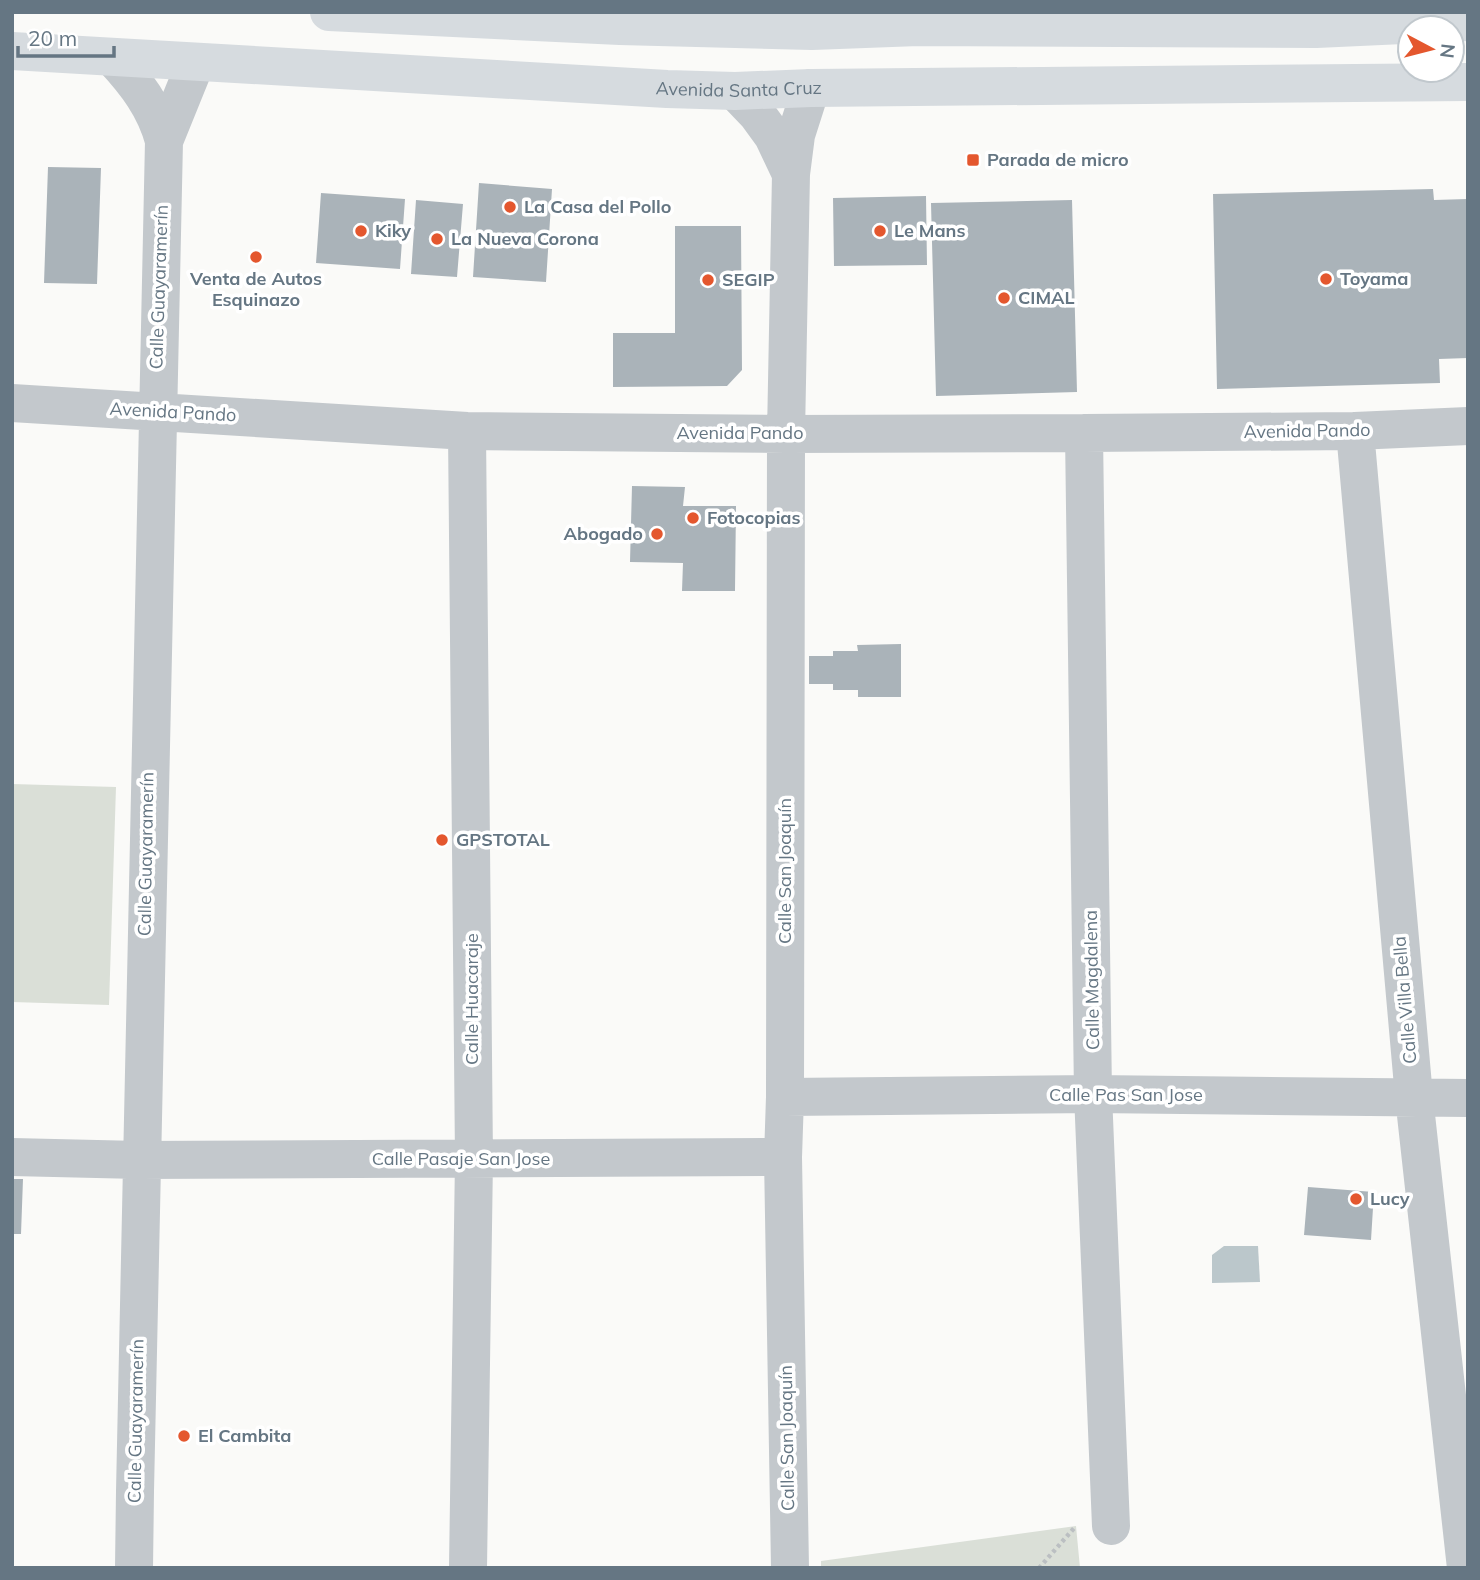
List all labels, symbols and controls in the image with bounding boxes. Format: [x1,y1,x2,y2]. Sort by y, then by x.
scale bar [18,14,114,58]
north arrow [1396,14,1466,84]
text: 20 m [28,25,77,51]
text: N [1435,42,1461,60]
street label: Avenida Santa Cruz [655,76,822,102]
place label: Parada de micro [987,148,1129,171]
marker: Parada de micro [965,152,981,168]
place label: La Casa del Pollo [524,195,671,218]
marker: La Casa del Pollo [502,199,518,215]
street label: Calle Guayaramerín [144,204,173,370]
place label: Kiky [375,219,411,242]
place label: Le Mans [894,219,965,242]
marker: Kiky [353,223,369,239]
marker: Le Mans [872,223,888,239]
place label: La Nueva Corona [451,227,599,250]
marker: La Nueva Corona [429,231,445,247]
marker: Venta de Autos Esquinazo [248,249,264,265]
place label: Venta de Autos Esquinazo [189,267,322,311]
place label: Toyama [1340,267,1408,290]
place label: SEGIP [722,268,775,291]
marker: Toyama [1318,271,1334,287]
marker: SEGIP [700,272,716,288]
place label: CIMAL [1018,286,1075,309]
marker: CIMAL [996,290,1012,306]
street label: Avenida Pando [109,397,237,426]
street label: Avenida Pando [1243,418,1371,443]
street label: Avenida Pando [677,421,803,444]
place label: Fotocopias [707,506,801,529]
marker: Fotocopias [685,510,701,526]
place label: Abogado [564,522,643,545]
marker: Abogado [649,526,665,542]
street label: Calle Guayaramerín [133,772,158,936]
street label: Calle San Joaquín [773,798,796,944]
place label: GPSTOTAL [456,828,550,851]
marker: GPSTOTAL [434,832,450,848]
street label: Calle Magdalena [1079,910,1104,1050]
street label: Calle Huacaraje [460,933,483,1065]
street label: Calle Villa Bella [1387,935,1422,1065]
street label: Calle Pas San Jose [1049,1083,1203,1106]
street label: Calle Pasaje San Jose [372,1147,550,1170]
place label: Lucy [1370,1187,1410,1210]
marker: Lucy [1348,1191,1364,1207]
street label: Calle Guayaramerín [123,1339,148,1503]
street label: Calle San Joaquín [774,1365,799,1511]
place label: El Cambita [198,1424,292,1447]
marker: El Cambita [176,1428,192,1444]

